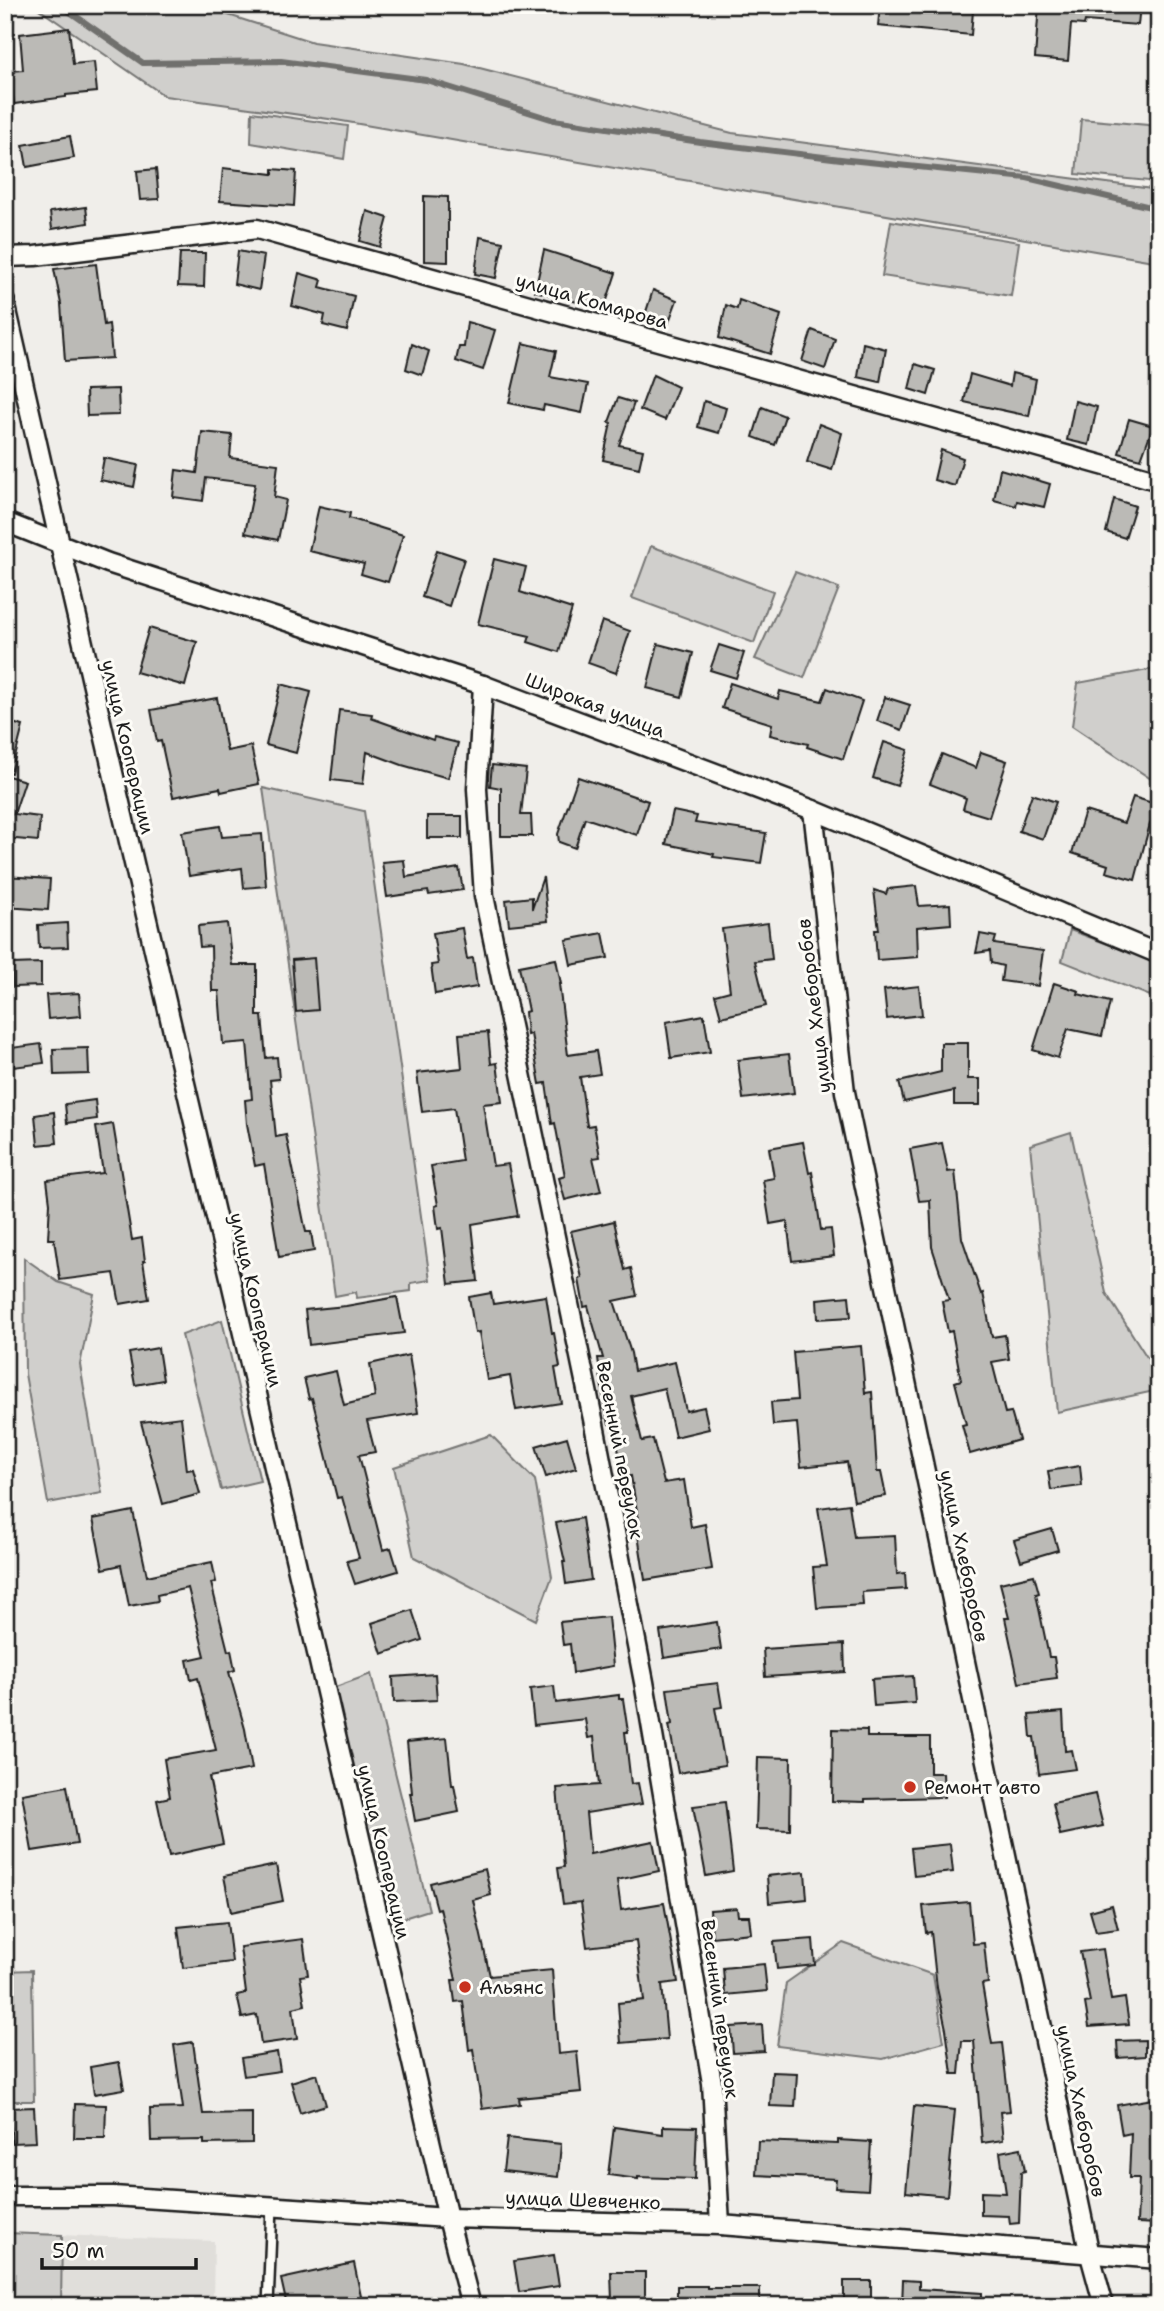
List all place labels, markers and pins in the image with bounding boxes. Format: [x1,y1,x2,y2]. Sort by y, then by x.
place label: Ремонт авто [924,1775,1041,1800]
marker: Ремонт авто [902,1779,918,1795]
place label: Альянс [479,1975,544,2000]
marker: Альянс [457,1979,473,1995]

